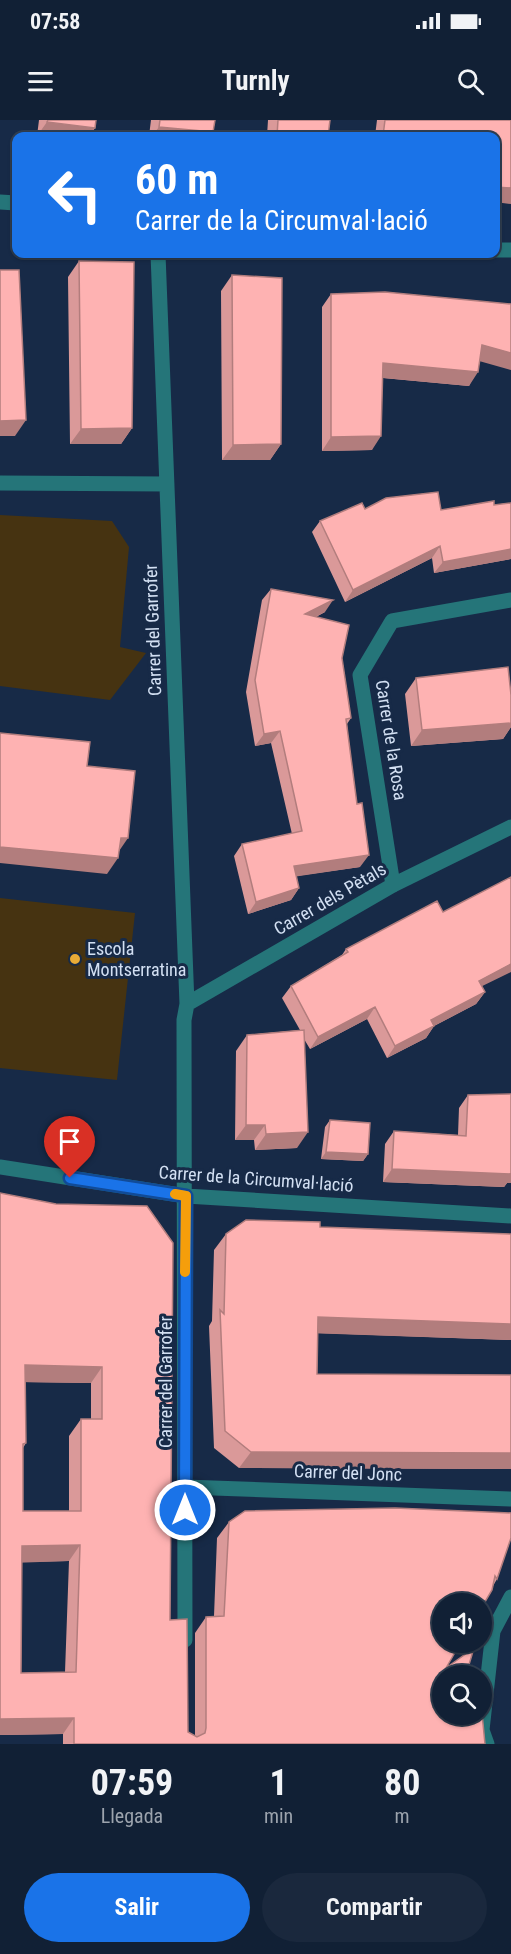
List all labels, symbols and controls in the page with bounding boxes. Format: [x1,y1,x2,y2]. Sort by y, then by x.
text: 07:58 [30,9,81,34]
icon: menu [24,65,57,98]
text: Turnly [221,65,290,97]
icon: search [454,65,487,98]
text: 60 m [135,155,218,204]
icon: left [36,156,114,234]
text: Carrer de la Circumval·lació [135,205,428,237]
street label: Carrer del Garrofer [140,563,165,696]
street label: Carrer de la Rosa [372,678,411,802]
street label: Carrer dels Pètals [270,858,390,939]
place label: Escola Montserratina [87,938,186,980]
marker: Escola Montserratina [68,952,82,966]
pin [44,1116,95,1178]
icon: arrive [53,1125,86,1158]
street label: Carrer de la Circumval·lació [158,1161,354,1196]
street label: Carrer del Garrofer [155,1316,176,1448]
street label: Carrer del Jonc [294,1460,402,1485]
position arrow [153,1478,217,1542]
map controls [432,1593,492,1725]
button: sound [432,1593,492,1653]
button: search [432,1665,492,1725]
text: 07:59 [91,1762,173,1804]
text: 1 [270,1762,288,1804]
text: 80 [384,1762,420,1804]
text: Llegada [101,1804,163,1828]
text: min [264,1804,293,1828]
text: m [395,1804,410,1828]
button: Salir [24,1873,250,1942]
button: Compartir [262,1873,487,1942]

